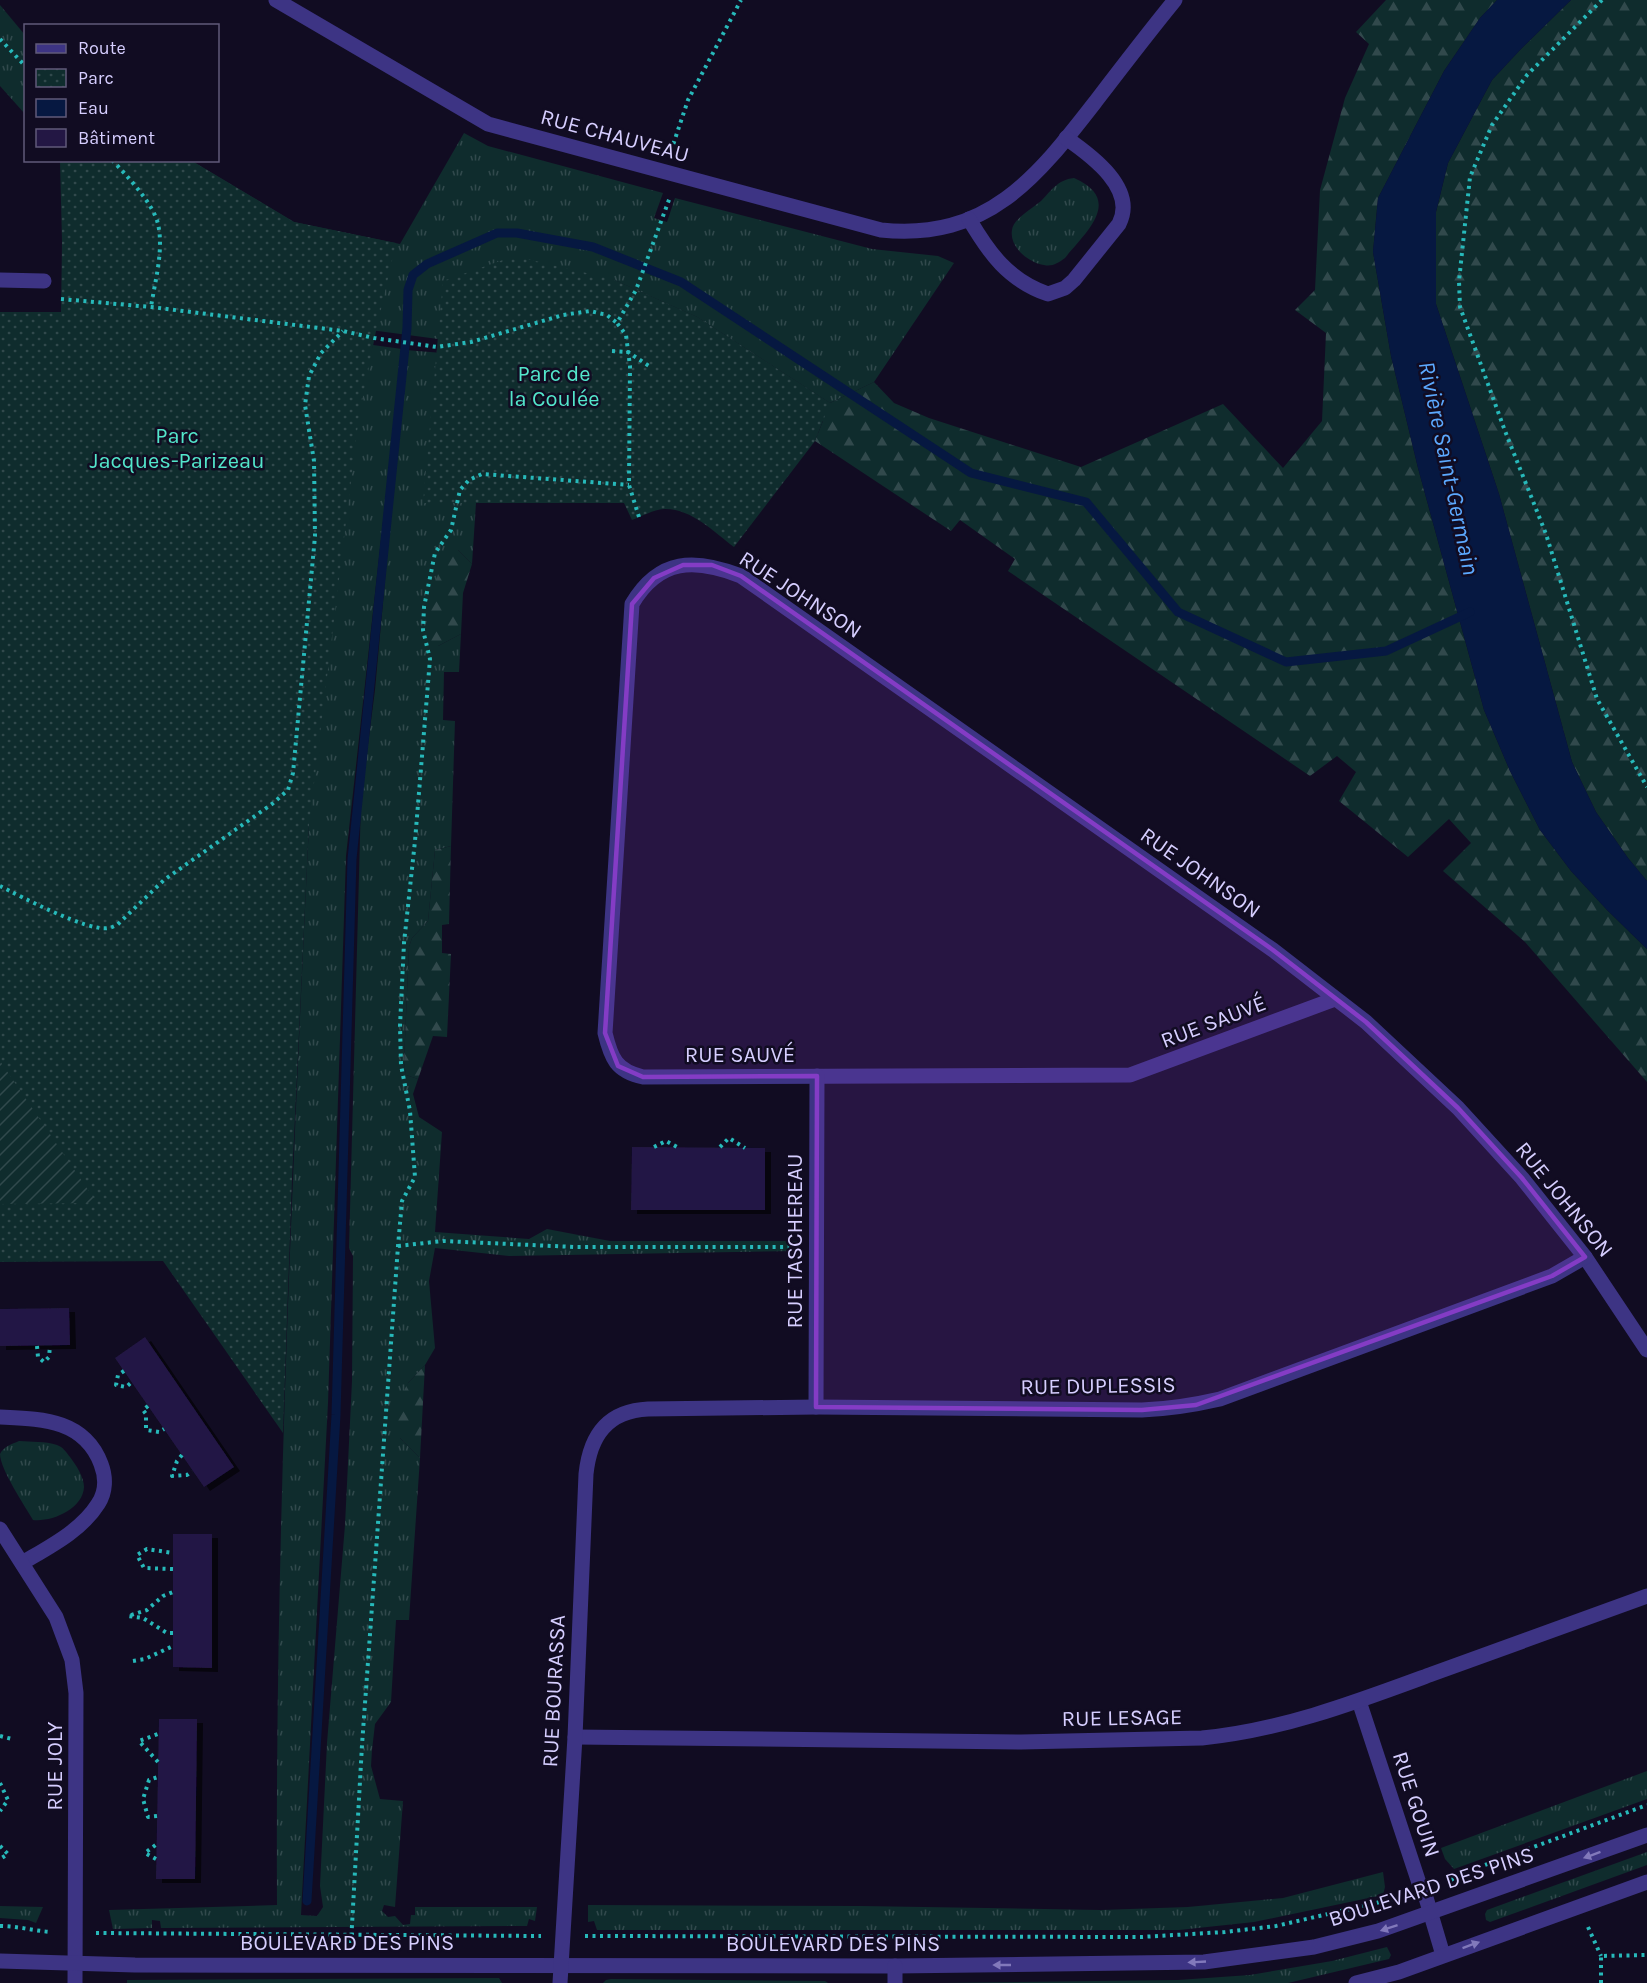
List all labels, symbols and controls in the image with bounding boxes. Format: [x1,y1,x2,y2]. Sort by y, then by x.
legend [24,24,219,162]
text: Route [78,37,126,59]
text: Parc [78,67,114,89]
text: Eau [78,97,109,119]
street label: RUE CHAUVEAU [538,104,692,168]
text: Bâtiment [78,127,155,149]
water label: Rivière Saint-Germain [1413,358,1485,578]
park label: Parc de la Coulée [508,361,600,412]
park label: Parc Jacques-Parizeau [90,423,265,474]
street label: RUE JOHNSON [734,546,867,644]
street label: RUE JOHNSON [1135,822,1266,924]
street label: RUE SAUVÉ [1157,989,1270,1054]
street label: RUE SAUVÉ [685,1041,795,1068]
street label: RUE JOHNSON [1510,1137,1619,1263]
street label: RUE TASCHEREAU [782,1154,808,1328]
street label: RUE DUPLESSIS [1020,1372,1176,1400]
street label: RUE BOURASSA [537,1614,571,1768]
street label: RUE LESAGE [1062,1704,1183,1732]
street label: RUE JOLY [42,1721,68,1811]
street label: RUE GOUIN [1387,1748,1445,1860]
street label: BOULEVARD DES PINS [1325,1841,1537,1932]
one-way arrow [1583,1851,1601,1861]
one-way arrow [1380,1923,1398,1933]
street label: BOULEVARD DES PINS [240,1930,454,1956]
street label: BOULEVARD DES PINS [726,1931,940,1957]
one-way arrow [1462,1940,1480,1949]
one-way arrow [1188,1958,1207,1967]
one-way arrow [993,1960,1012,1970]

